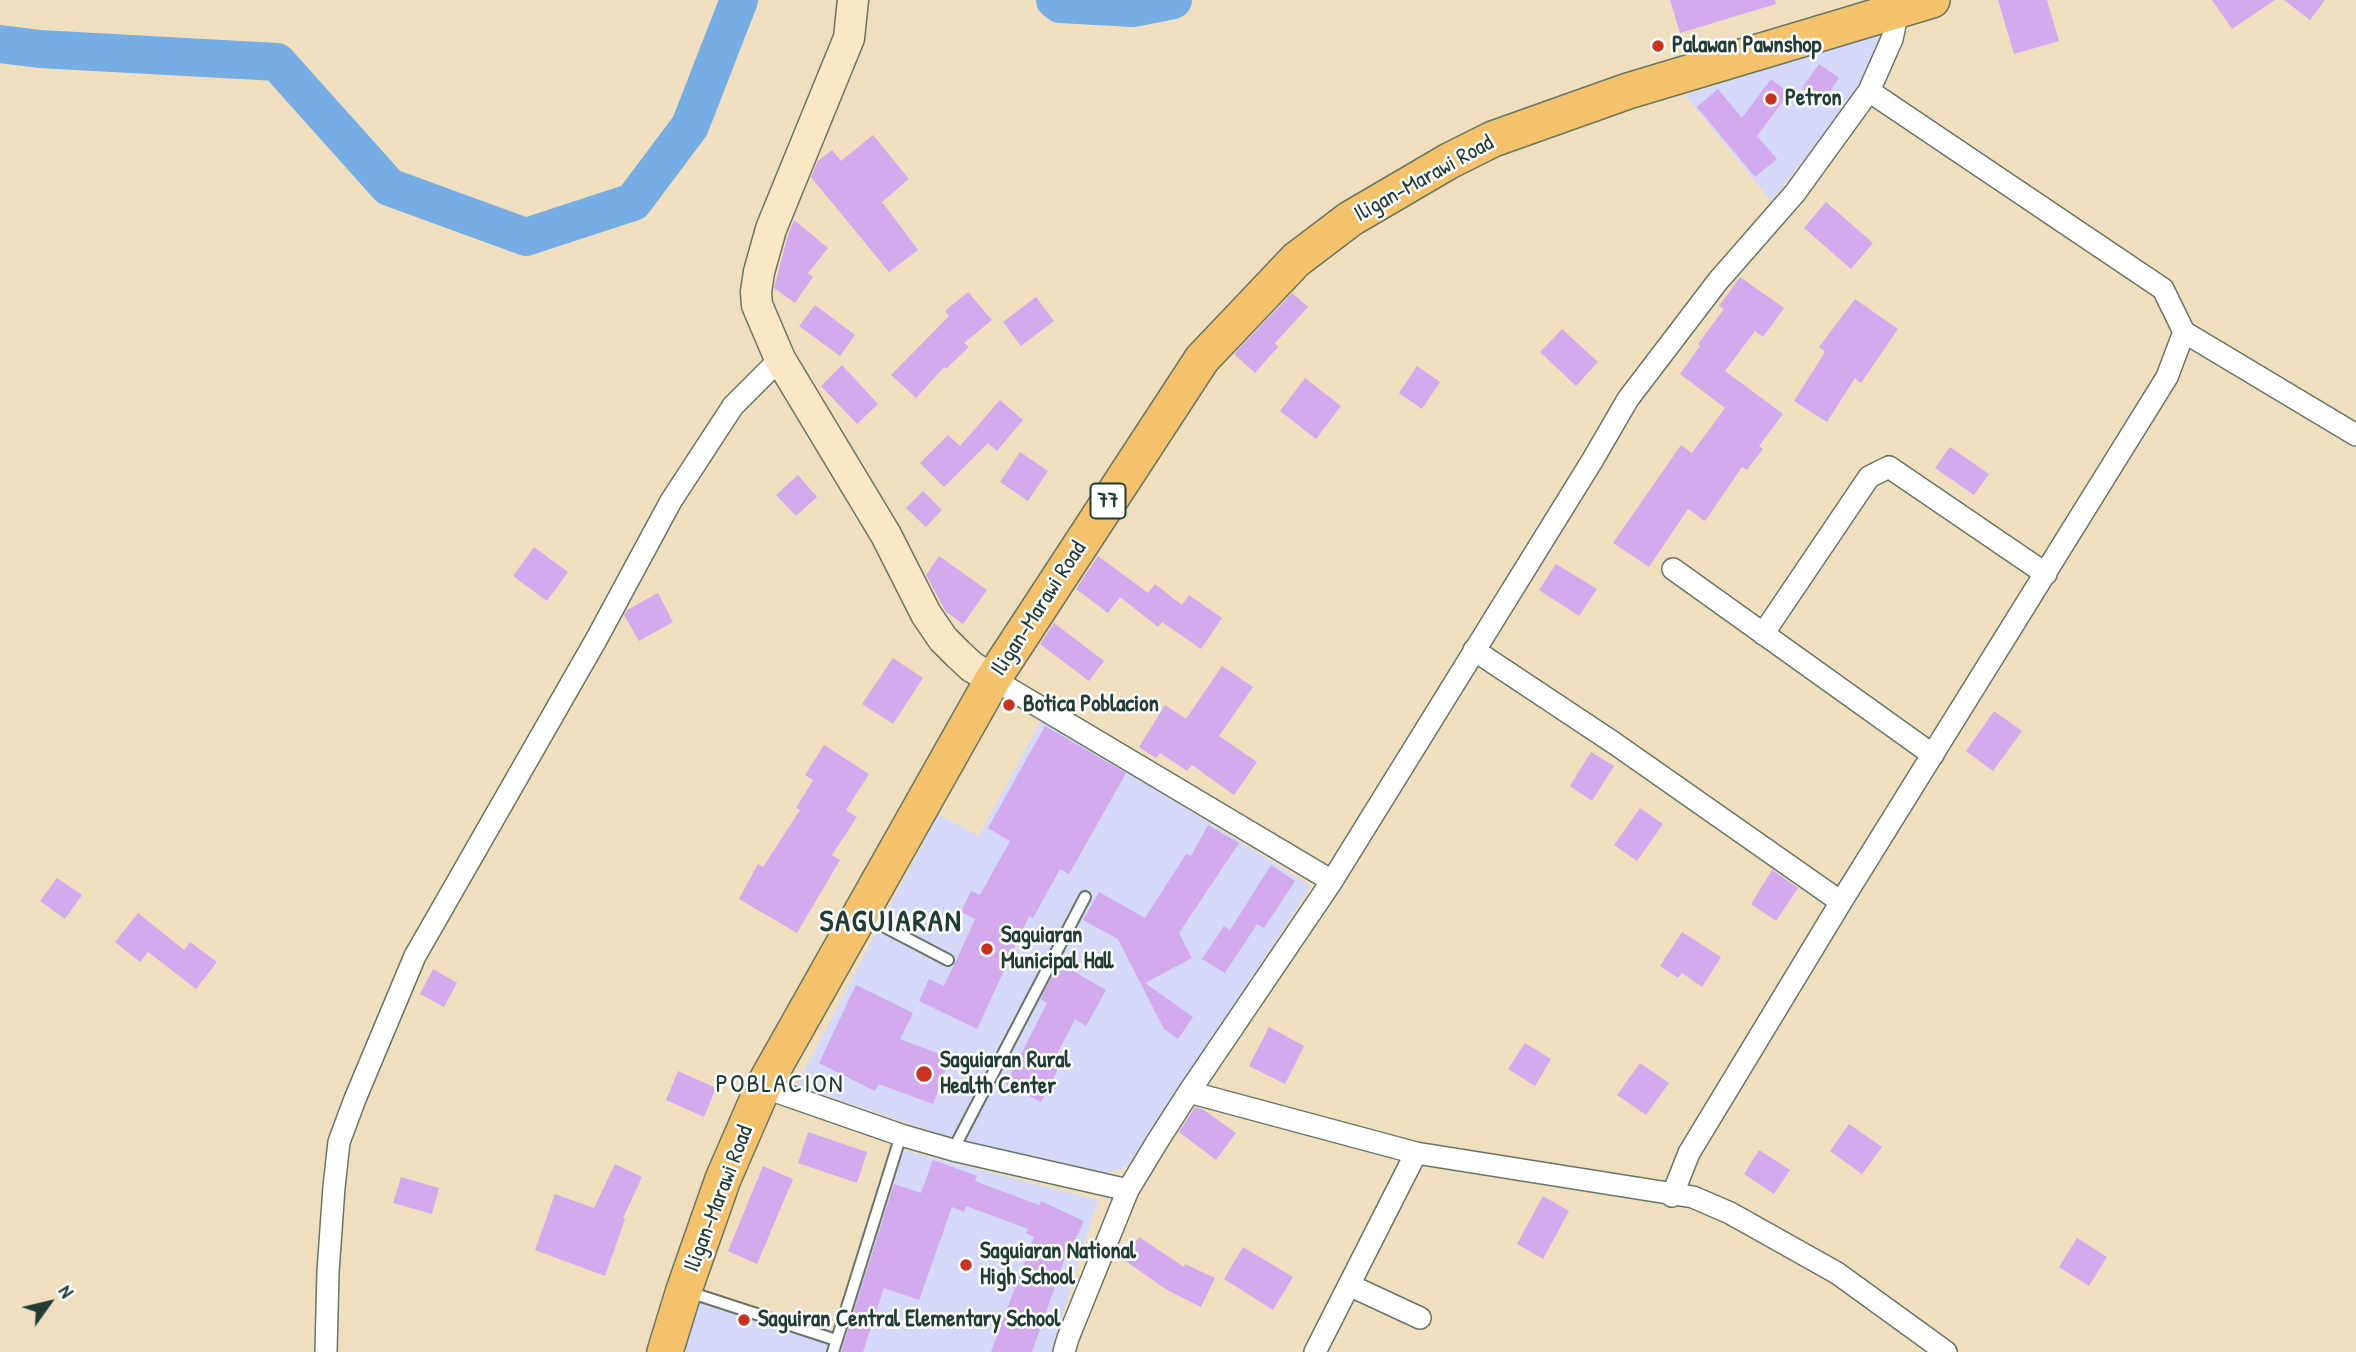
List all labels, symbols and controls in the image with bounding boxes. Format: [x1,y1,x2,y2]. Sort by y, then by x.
place label: Palawan Pawnshop [1672,32,1821,60]
marker: Palawan Pawnshop [1650,38,1666,54]
place label: Petron [1785,85,1842,113]
marker: Petron [1763,91,1779,107]
street label: Iligan-Marawi Road [1350,129,1498,229]
road number: 77 [1090,484,1126,518]
street label: Iligan-Marawi Road [985,536,1093,682]
place label: Botica Poblacion [1023,691,1159,719]
marker: Botica Poblacion [1001,697,1017,713]
district label: SAGUIARAN [821,905,961,941]
place label: Saguiaran Municipal Hall [1001,922,1113,976]
marker: Saguiaran Municipal Hall [979,941,995,957]
place label: Saguiaran Rural Health Center [940,1047,1070,1101]
marker: Saguiaran Rural Health Center [914,1064,934,1084]
district label: POBLACION [717,1069,843,1101]
street label: Iligan-Marawi Road [678,1122,760,1276]
place label: Saguiaran National High School [980,1238,1136,1292]
marker: Saguiaran National High School [958,1257,974,1273]
north arrow [14,1268,84,1338]
text: N [53,1280,80,1303]
place label: Saguiran Central Elementary School [758,1306,1060,1334]
marker: Saguiran Central Elementary School [736,1312,752,1328]

